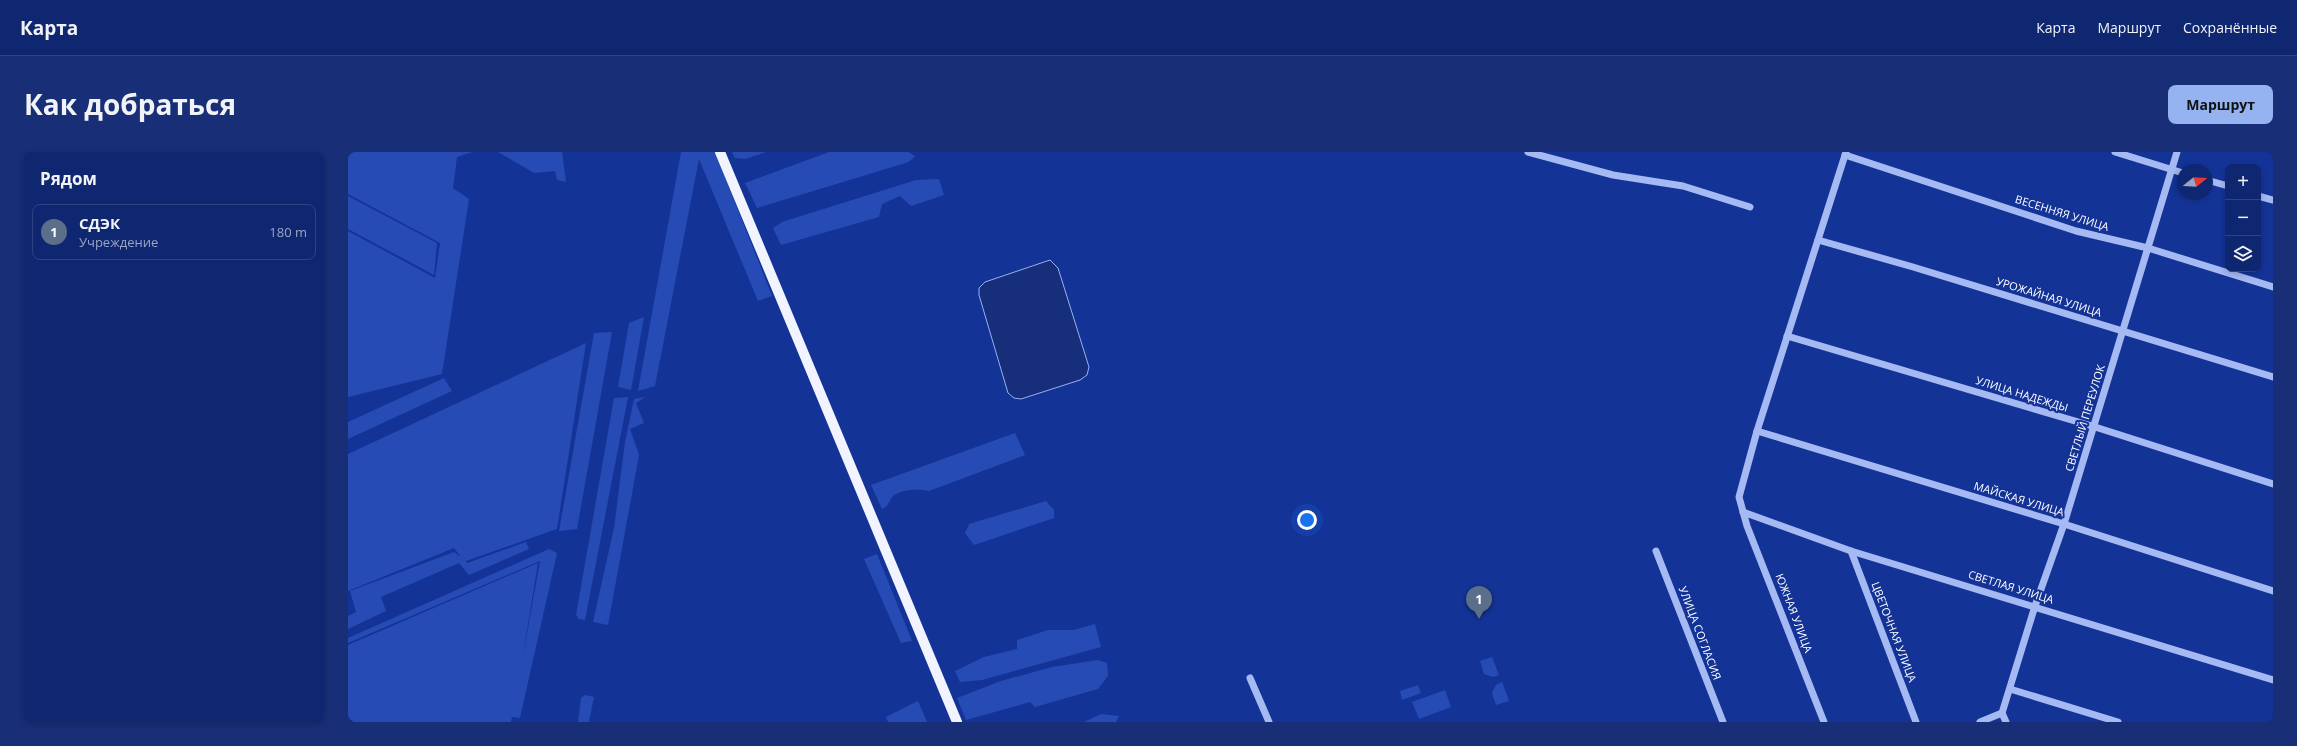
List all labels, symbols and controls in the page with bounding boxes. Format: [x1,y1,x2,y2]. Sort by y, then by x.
text: Карта [20,15,78,41]
text: Карта [2036,18,2075,37]
text: Маршрут [2097,18,2161,37]
text: Сохранённые [2183,18,2277,37]
text: Как добраться [24,85,236,123]
button: Маршрут [2168,85,2273,124]
north arrow [2177,164,2213,200]
map controls [2225,164,2261,272]
button: + [2225,164,2261,200]
text: Рядом [40,167,97,190]
street label: ВЕСЕННЯЯ УЛИЦА [2013,191,2111,234]
button: − [2225,200,2261,236]
text: СДЭК [79,213,120,233]
text: 1 [50,223,58,241]
text: 180 m [269,223,307,241]
text: Учреждение [79,233,158,251]
button: layers [2225,236,2261,272]
street label: УРОЖАЙНАЯ УЛИЦА [1995,273,2104,320]
street label: СВЕТЛЫЙ ПЕРЕУЛОК [2061,362,2108,473]
street label: УЛИЦА НАДЕЖДЫ [1974,372,2070,415]
street label: МАЙСКАЯ УЛИЦА [1972,478,2066,519]
your location [1297,510,1317,530]
street label: СВЕТЛАЯ УЛИЦА [1967,566,2056,607]
street label: ЮЖНАЯ УЛИЦА [1772,571,1816,655]
street label: ЦВЕТОЧНАЯ УЛИЦА [1868,579,1921,684]
street label: УЛИЦА СОГЛАСИЯ [1676,584,1725,682]
pin: 1 [1466,586,1492,619]

